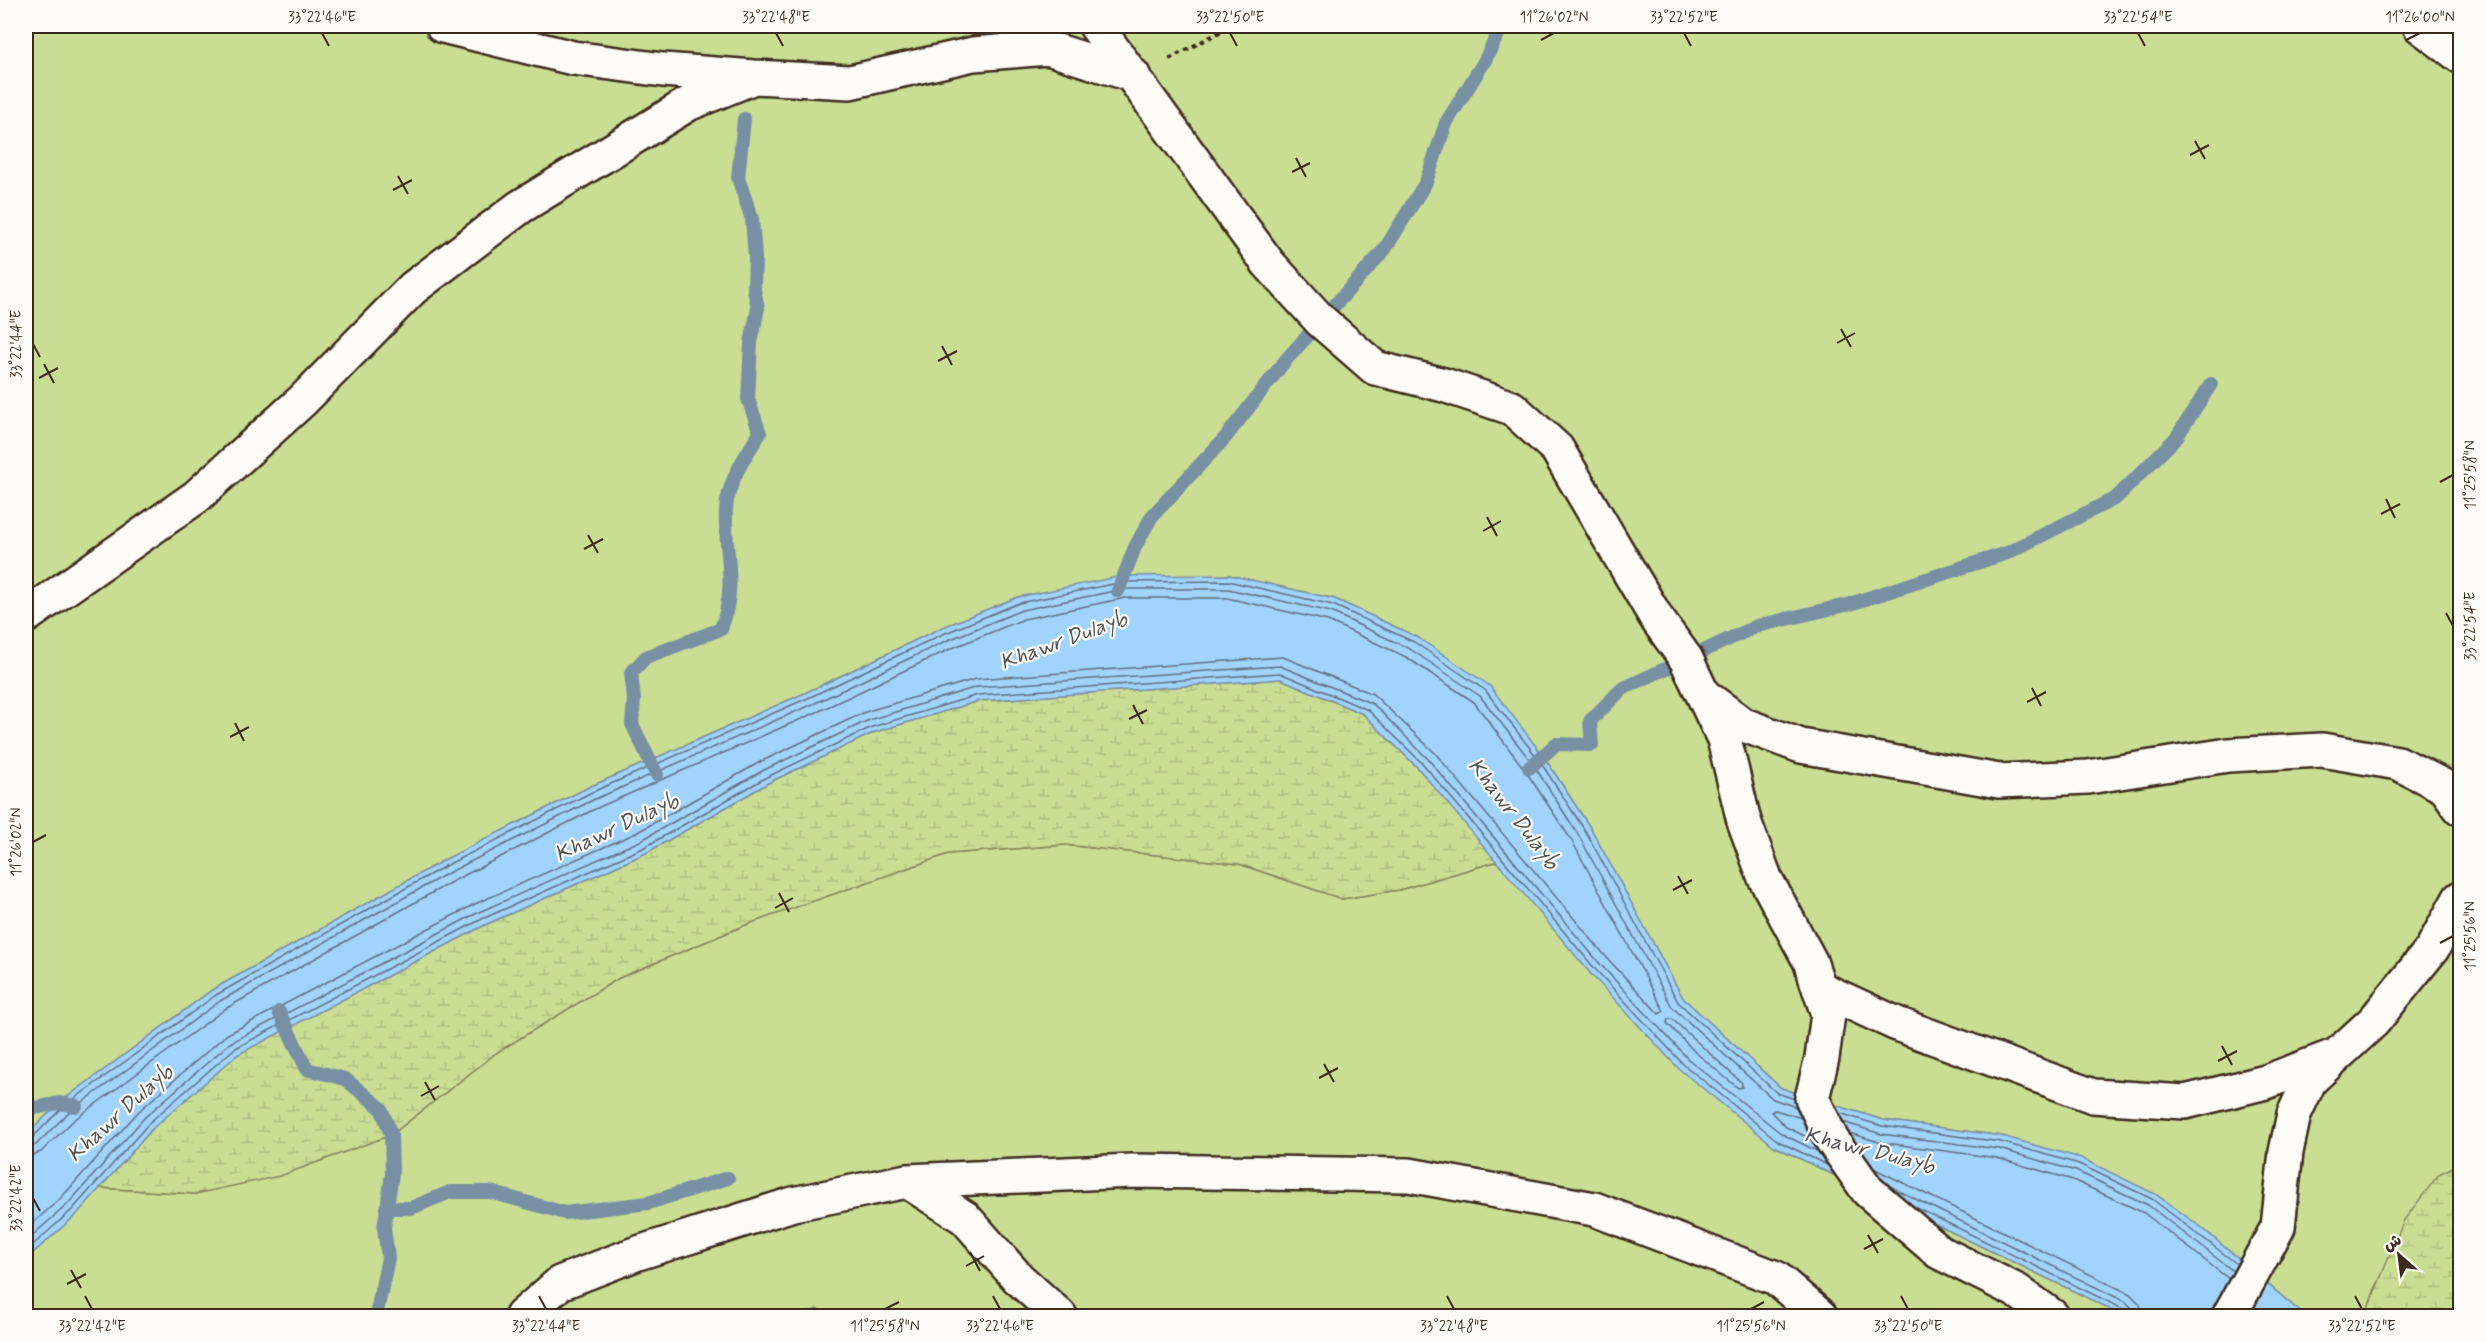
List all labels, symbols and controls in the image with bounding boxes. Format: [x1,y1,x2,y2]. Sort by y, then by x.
text: 33°22'46"E [288,8,356,28]
text: 33°22'48"E [742,8,810,28]
text: 33°22'50"E [1196,8,1264,28]
text: 11°26'02"N [1520,8,1588,28]
text: 33°22'52"E [1650,8,1718,28]
text: 33°22'54"E [2104,8,2173,28]
text: 11°26'00"N [2385,8,2455,28]
text: 33°22'44"E [7,309,27,378]
text: 11°25'58"N [2461,440,2481,510]
text: 33°22'54"E [2461,591,2481,660]
water label: Khawr Dulayb [996,605,1132,677]
water label: Khawr Dulayb [1461,753,1566,876]
water label: Khawr Dulayb [550,786,684,869]
text: 11°26'02"N [7,808,27,876]
text: 11°25'56"N [2461,901,2481,971]
water label: Khawr Dulayb [61,1058,180,1169]
water label: Khawr Dulayb [1801,1121,1939,1181]
text: 33°22'42"E [7,1164,27,1232]
north arrow [2369,1225,2429,1285]
text: ش [2380,1230,2405,1256]
text: 33°22'42"E [58,1317,126,1337]
text: 33°22'44"E [512,1317,581,1337]
text: 11°25'58"N [850,1317,920,1337]
text: 33°22'46"E [966,1317,1034,1337]
text: 33°22'48"E [1420,1317,1488,1337]
text: 11°25'56"N [1716,1317,1786,1337]
text: 33°22'50"E [1874,1317,1942,1337]
text: 33°22'52"E [2328,1317,2396,1337]

